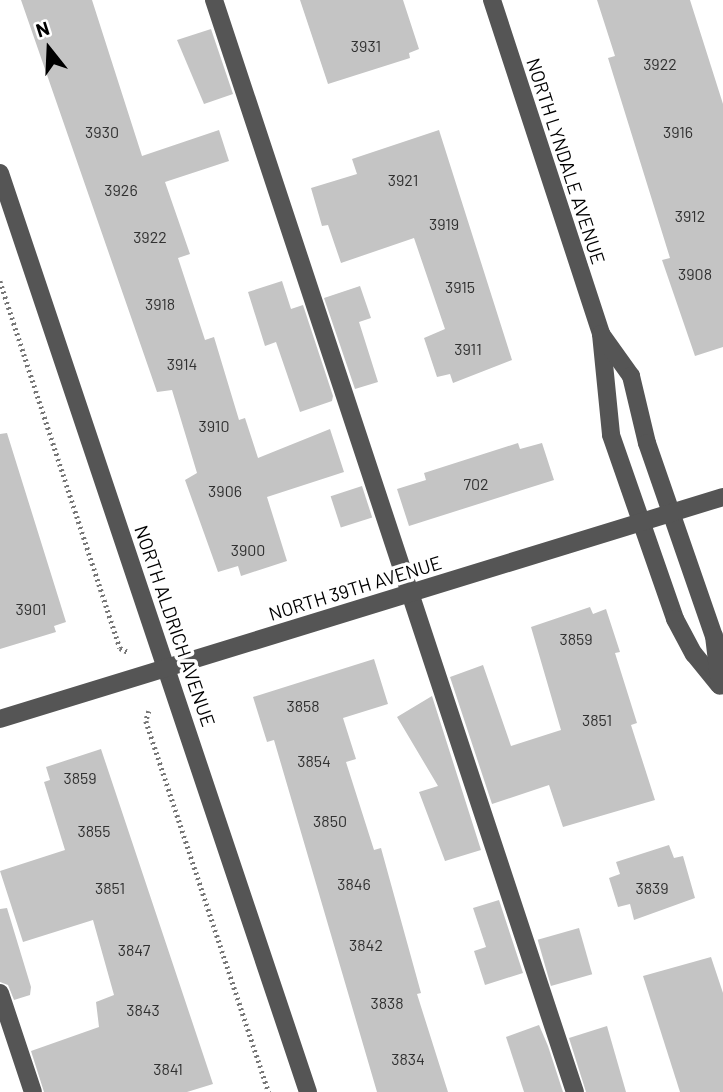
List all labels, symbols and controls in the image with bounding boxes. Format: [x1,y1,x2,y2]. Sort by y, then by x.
north arrow [14,14,84,84]
text: N [33,16,52,41]
house number: 3931 [351,36,381,56]
house number: 3922 [643,54,677,74]
street label: NORTH LYNDALE AVENUE [522,55,610,267]
house number: 3930 [85,122,119,142]
house number: 3916 [663,122,693,142]
house number: 3921 [388,170,418,190]
house number: 3926 [104,180,138,200]
house number: 3912 [675,206,705,226]
house number: 3919 [429,214,459,234]
house number: 3922 [133,227,167,247]
house number: 3908 [678,264,712,284]
house number: 3915 [445,277,475,297]
house number: 3918 [145,294,175,314]
house number: 3911 [454,339,482,359]
house number: 3914 [167,354,197,374]
house number: 3910 [199,416,229,436]
house number: 702 [463,474,489,494]
house number: 3906 [208,481,242,501]
street label: NORTH ALDRICH AVENUE [130,522,220,730]
house number: 3900 [231,540,265,560]
street label: NORTH 39TH AVENUE [266,551,444,625]
house number: 3901 [16,599,46,619]
house number: 3859 [559,629,593,649]
house number: 3858 [286,696,320,716]
house number: 3851 [582,710,612,730]
house number: 3854 [297,751,331,771]
house number: 3859 [63,768,97,788]
house number: 3850 [313,811,347,831]
house number: 3855 [77,821,111,841]
house number: 3846 [337,874,371,894]
house number: 3851 [95,878,125,898]
house number: 3839 [635,878,669,898]
house number: 3842 [349,935,383,955]
house number: 3847 [118,940,150,960]
house number: 3838 [370,993,404,1013]
house number: 3843 [126,1000,160,1020]
house number: 3834 [391,1049,425,1069]
house number: 3841 [153,1059,183,1079]

